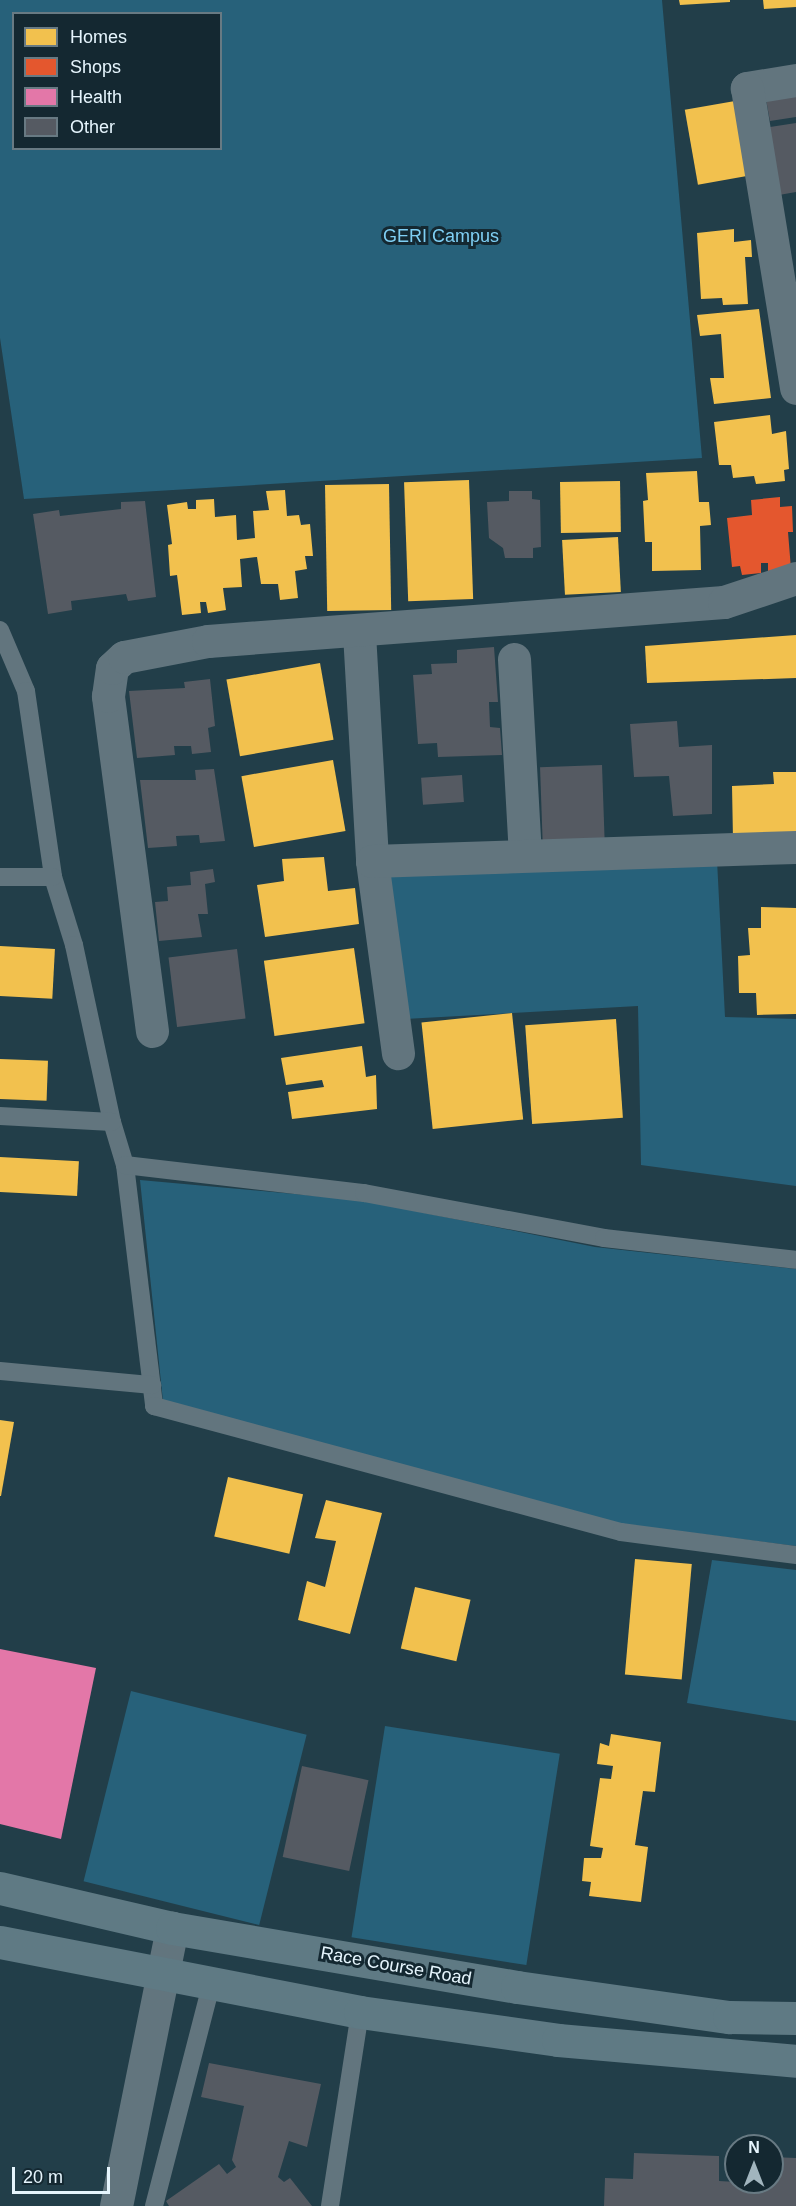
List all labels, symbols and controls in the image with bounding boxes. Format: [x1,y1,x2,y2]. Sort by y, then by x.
legend [12,12,222,150]
text: Homes [70,27,127,47]
text: Shops [70,57,121,77]
text: Health [70,87,122,107]
text: Other [70,117,115,137]
park label: GERI Campus [383,225,499,247]
street label: Race Course Road [319,1942,473,1990]
north arrow [724,2134,784,2194]
text: N [748,2139,760,2156]
scale bar [15,2155,112,2193]
text: 20 m [23,2167,63,2187]

